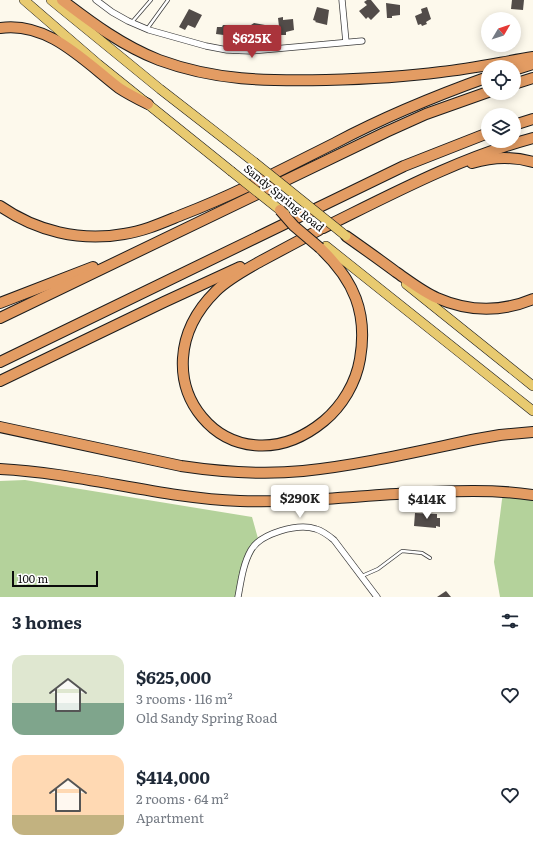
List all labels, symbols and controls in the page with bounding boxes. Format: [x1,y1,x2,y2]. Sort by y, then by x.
north arrow [481,12,521,52]
map controls [481,12,521,148]
pin: $625K [224,25,280,59]
text: $625K [232,28,272,47]
button: locate [481,60,521,100]
button: layers [481,108,521,148]
street label: Sandy Spring Road [241,160,328,235]
pin: $290K [272,485,328,519]
pin: $414K [399,486,455,520]
text: $290K [280,488,320,507]
text: $414K [408,489,446,508]
scale bar [12,569,98,588]
text: 100 m [18,570,48,586]
text: 3 homes [12,609,82,634]
icon: filters [499,610,521,632]
text: $625,000 [136,664,211,689]
icon: home [44,671,92,719]
icon: heart [499,684,521,706]
text: 3 rooms · 116 m² [136,689,233,708]
text: Old Sandy Spring Road [136,708,277,727]
text: $414,000 [136,764,210,789]
icon: home [44,771,92,819]
icon: heart [499,784,521,806]
text: 2 rooms · 64 m² [136,789,229,808]
text: Apartment [136,808,204,827]

